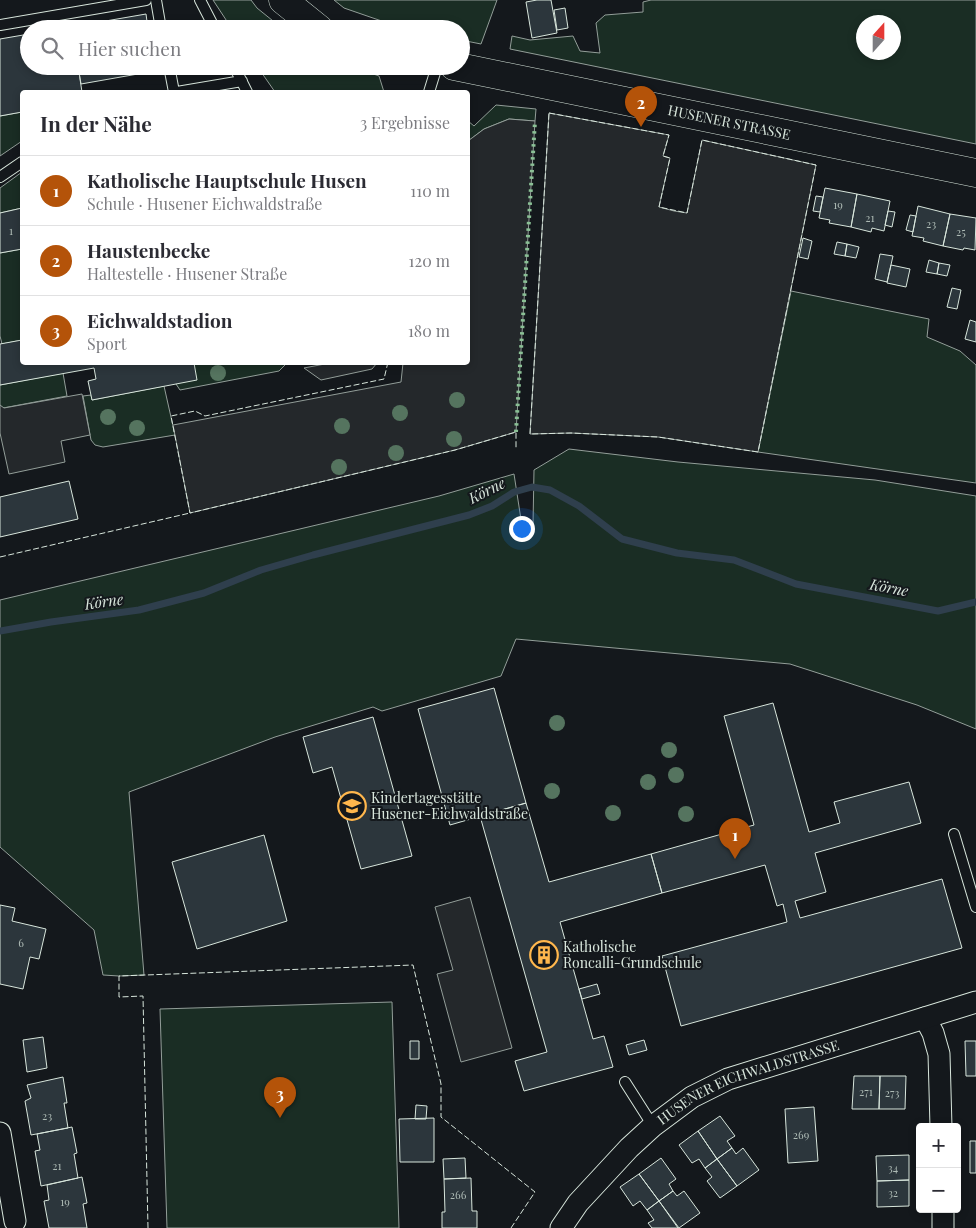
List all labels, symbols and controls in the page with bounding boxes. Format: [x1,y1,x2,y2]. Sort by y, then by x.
north arrow [856,15,901,60]
search box [20,20,470,75]
icon: search [38,34,66,62]
text: Hier suchen [78,35,181,61]
pin: 2 [625,86,657,127]
street label: HUSENER STRASSE [666,100,792,144]
text: In der Nähe [40,109,152,137]
text: 3 Ergebnisse [360,112,450,133]
text: Katholische Hauptschule Husen [87,167,367,193]
text: 1 [53,180,59,201]
text: 110 m [410,180,450,201]
text: Schule · Husener Eichwaldstraße [87,193,322,214]
house number: 19 [833,197,843,212]
house number: 21 [865,210,875,225]
house number: 23 [926,216,936,231]
house number: 1 [9,223,13,238]
house number: 25 [956,224,966,239]
text: Haustenbecke [87,237,210,263]
text: 2 [52,250,60,271]
text: 120 m [409,250,450,271]
text: Haltestelle · Husener Straße [87,263,287,284]
text: Eichwaldstadion [87,307,233,333]
text: 3 [52,320,60,341]
text: 180 m [408,320,450,341]
text: Sport [87,333,127,354]
water label: Körne [464,472,509,508]
your location [509,516,535,542]
water label: Körne [867,573,911,601]
water label: Körne [82,588,125,614]
place label: Kindertagesstätte Husener-Eichwaldstraße [371,788,528,823]
school or university icon: Kindertagesstätte Husener-Eichwaldstraße [337,791,367,821]
pin: 1 [719,818,751,859]
house number: 6 [18,935,24,950]
place label: Katholische Roncalli-Grundschule [563,937,702,972]
building icon: Katholische Roncalli-Grundschule [529,940,559,970]
street label: HUSENER EICHWALDSTRASSE [653,1035,841,1129]
pin: 3 [264,1077,296,1118]
house number: 271 [859,1084,873,1099]
house number: 273 [885,1085,899,1100]
house number: 23 [42,1108,52,1123]
map controls [916,1123,961,1213]
button: + [916,1123,961,1168]
house number: 269 [793,1127,810,1142]
house number: 21 [52,1158,62,1173]
house number: 34 [888,1160,899,1175]
button: − [916,1168,961,1213]
house number: 32 [888,1185,898,1200]
house number: 266 [450,1187,467,1202]
house number: 19 [60,1194,70,1209]

